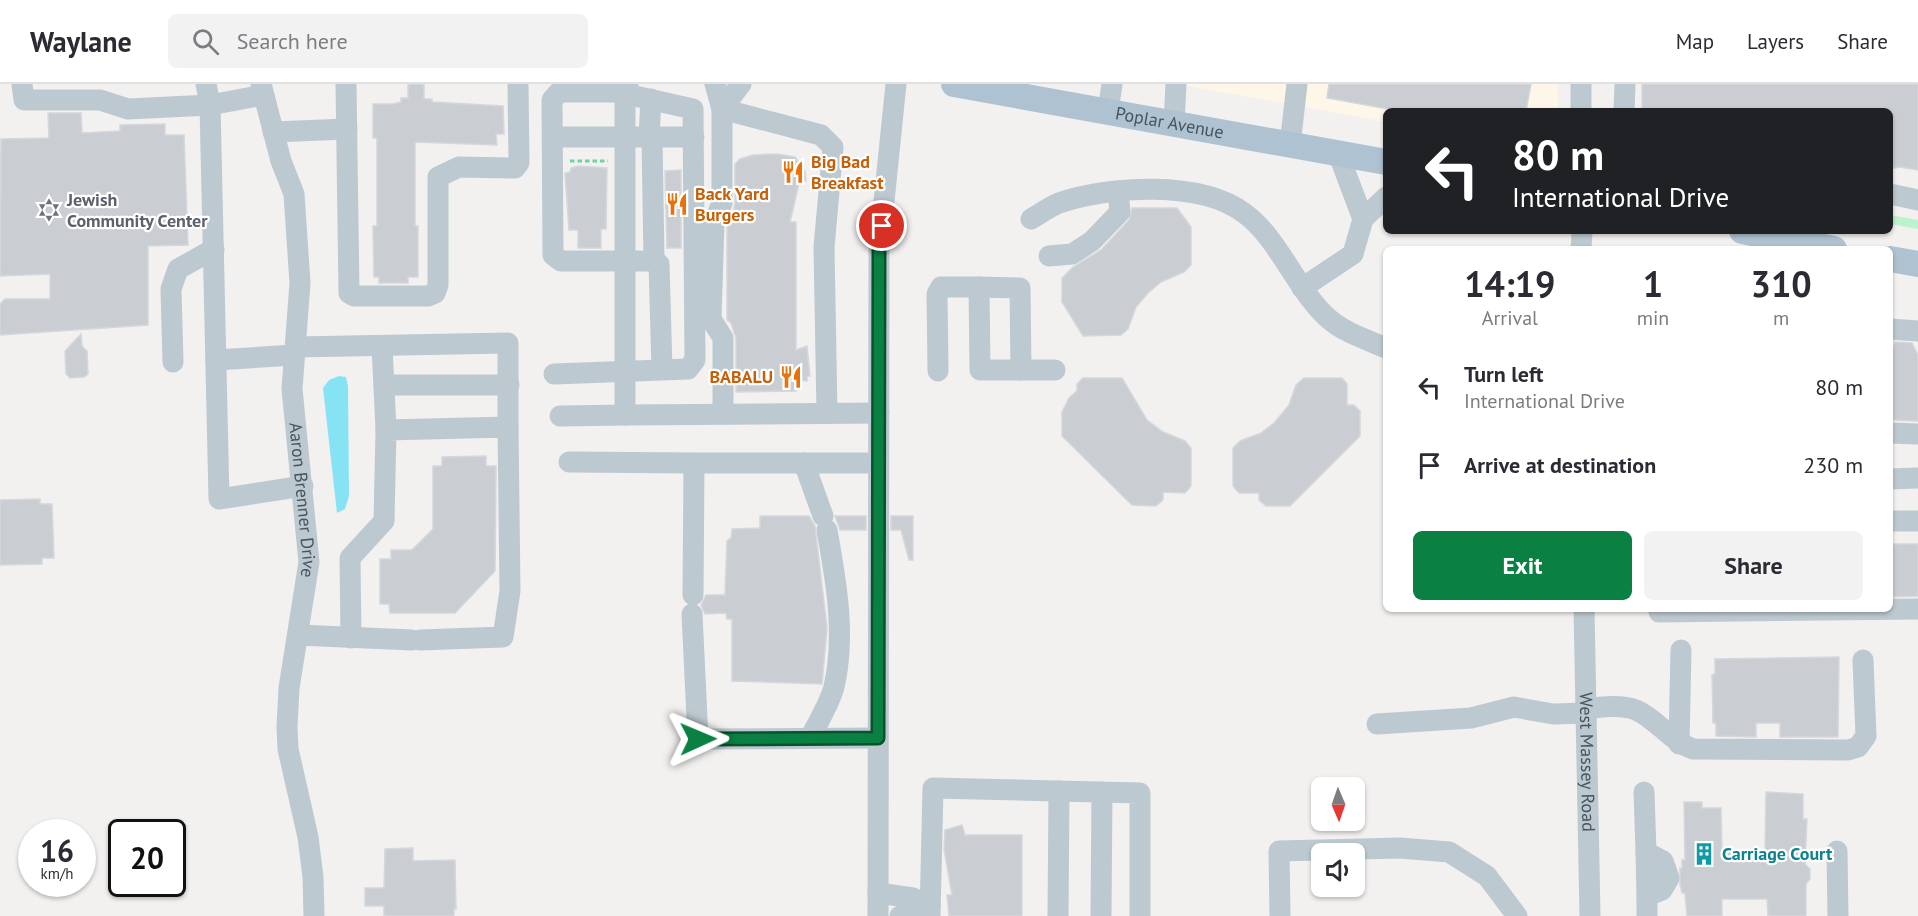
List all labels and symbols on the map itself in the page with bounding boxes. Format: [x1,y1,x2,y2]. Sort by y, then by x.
street label: Poplar Avenue [1114,101,1226,143]
place label: Big Bad Breakfast [811,150,884,194]
restaurant icon: Big Bad Breakfast [780,159,806,185]
place label: Back Yard Burgers [695,182,769,226]
place label: Jewish Community Center [66,188,208,232]
restaurant icon: Back Yard Burgers [664,191,690,217]
synagogue icon: Jewish Community Center [36,197,62,223]
pin [856,200,907,251]
restaurant icon: BABALU [778,364,804,390]
place label: BABALU [709,365,773,388]
street label: Aaron Brenner Drive [284,421,321,579]
street label: West Massey Road [1575,692,1600,832]
position arrow [666,707,730,771]
north arrow [1311,777,1365,831]
speed limit sign: 20 [108,819,186,897]
building icon: Carriage Court [1691,841,1717,867]
place label: Carriage Court [1722,842,1833,865]

